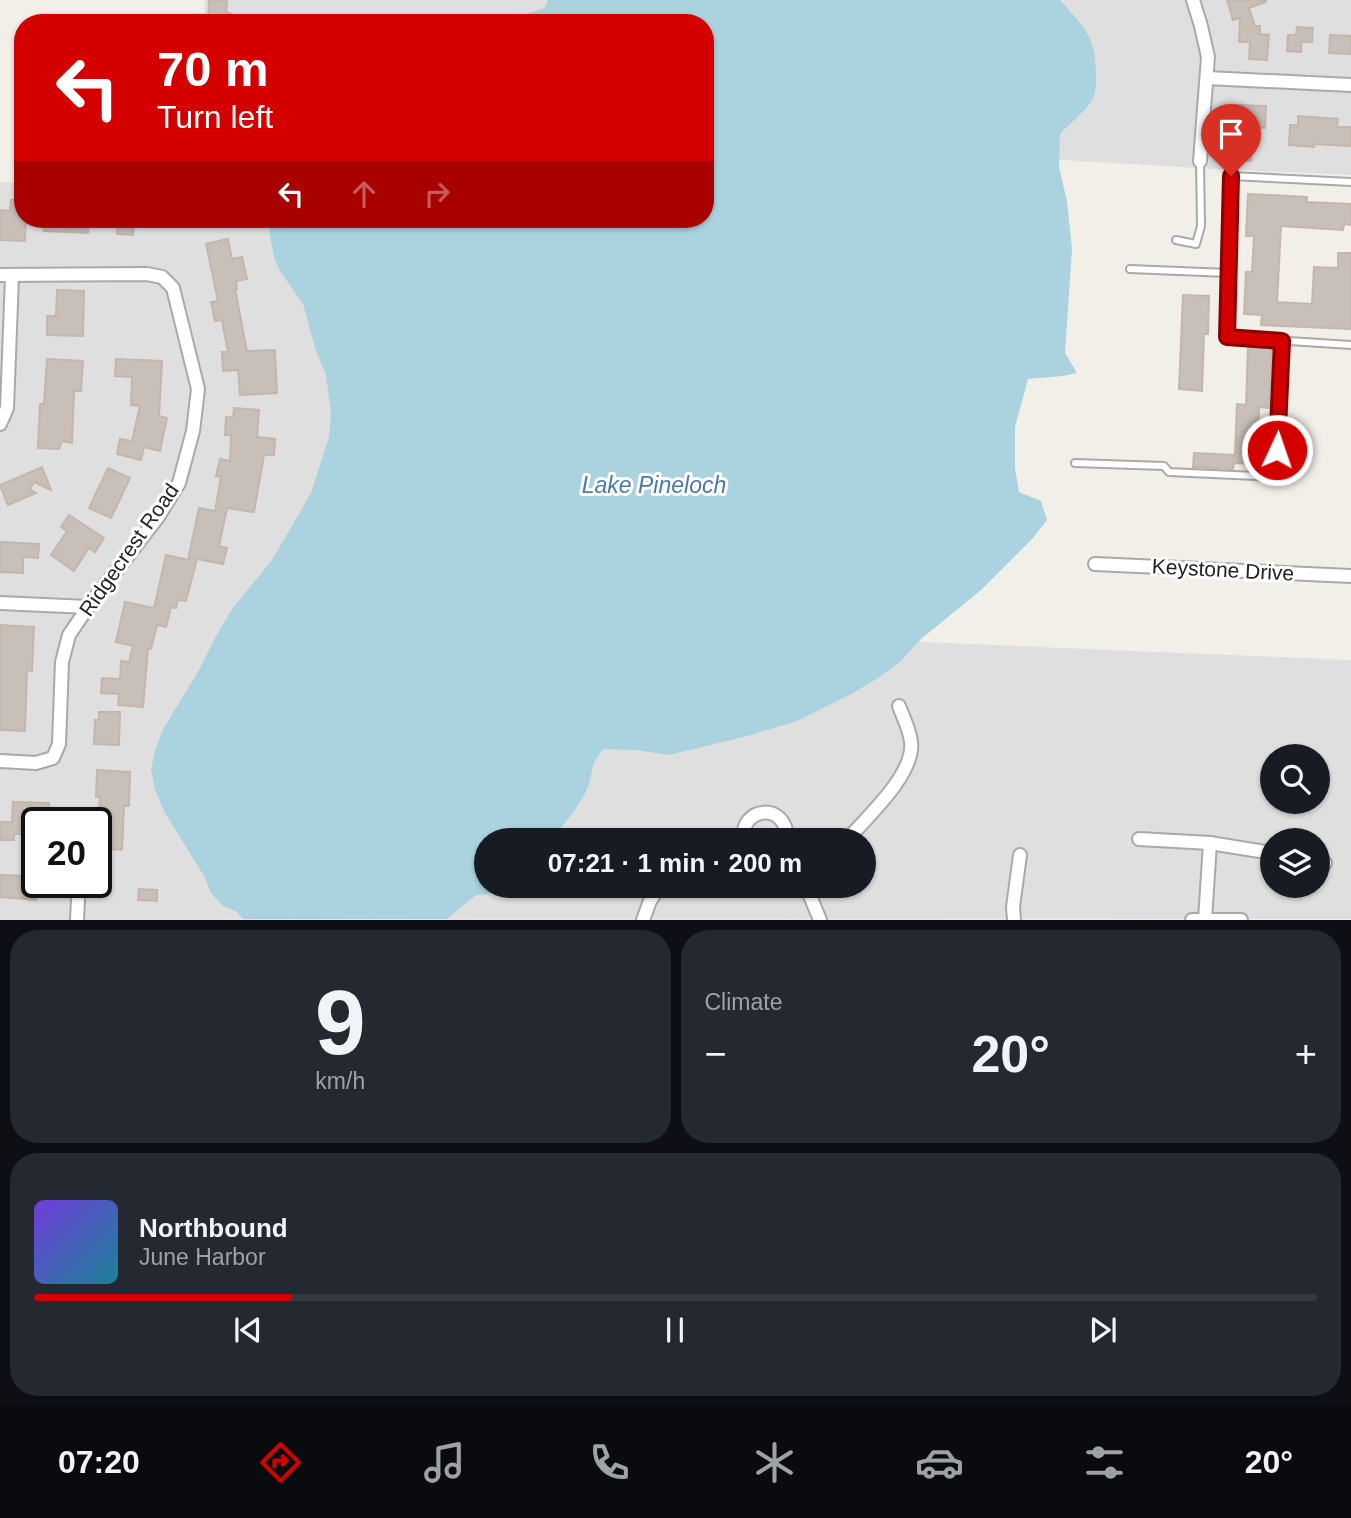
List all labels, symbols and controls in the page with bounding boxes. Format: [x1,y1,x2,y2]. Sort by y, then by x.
icon: left [42,42,133,133]
text: 70 m [157,42,269,96]
text: Turn left [157,99,273,135]
pin [1201,104,1261,176]
icon: arrive [1212,115,1250,153]
icon: left [272,175,310,213]
icon: ahead [345,175,383,213]
icon: right [418,175,456,213]
position arrow [1240,413,1314,487]
water label: Lake Pineloch [582,472,726,498]
street label: Ridgecrest Road [74,479,183,620]
street label: Keystone Drive [1151,554,1295,585]
map controls [1260,744,1330,898]
button: search [1260,744,1330,814]
speed limit sign: 20 [21,807,112,898]
button: layers [1260,828,1330,898]
text: 07:21 · 1 min · 200 m [548,848,802,878]
text: 9 [315,972,366,1073]
text: Climate [705,989,782,1015]
text: 20° [971,1025,1050,1083]
text: − [705,1033,727,1075]
text: + [1295,1033,1317,1075]
text: km/h [315,1068,365,1094]
text: Northbound [139,1213,288,1243]
text: June Harbor [139,1244,266,1270]
icon: previous [229,1311,267,1349]
icon: pause [656,1311,694,1349]
icon: next [1084,1311,1122,1349]
icon: directions [256,1438,305,1487]
icon: music [420,1438,469,1487]
icon: phone [585,1438,634,1487]
icon: climate [750,1438,799,1487]
icon: car [915,1438,964,1487]
icon: filters [1080,1438,1129,1487]
text: 07:20 [58,1444,140,1480]
text: 20° [1245,1444,1293,1480]

